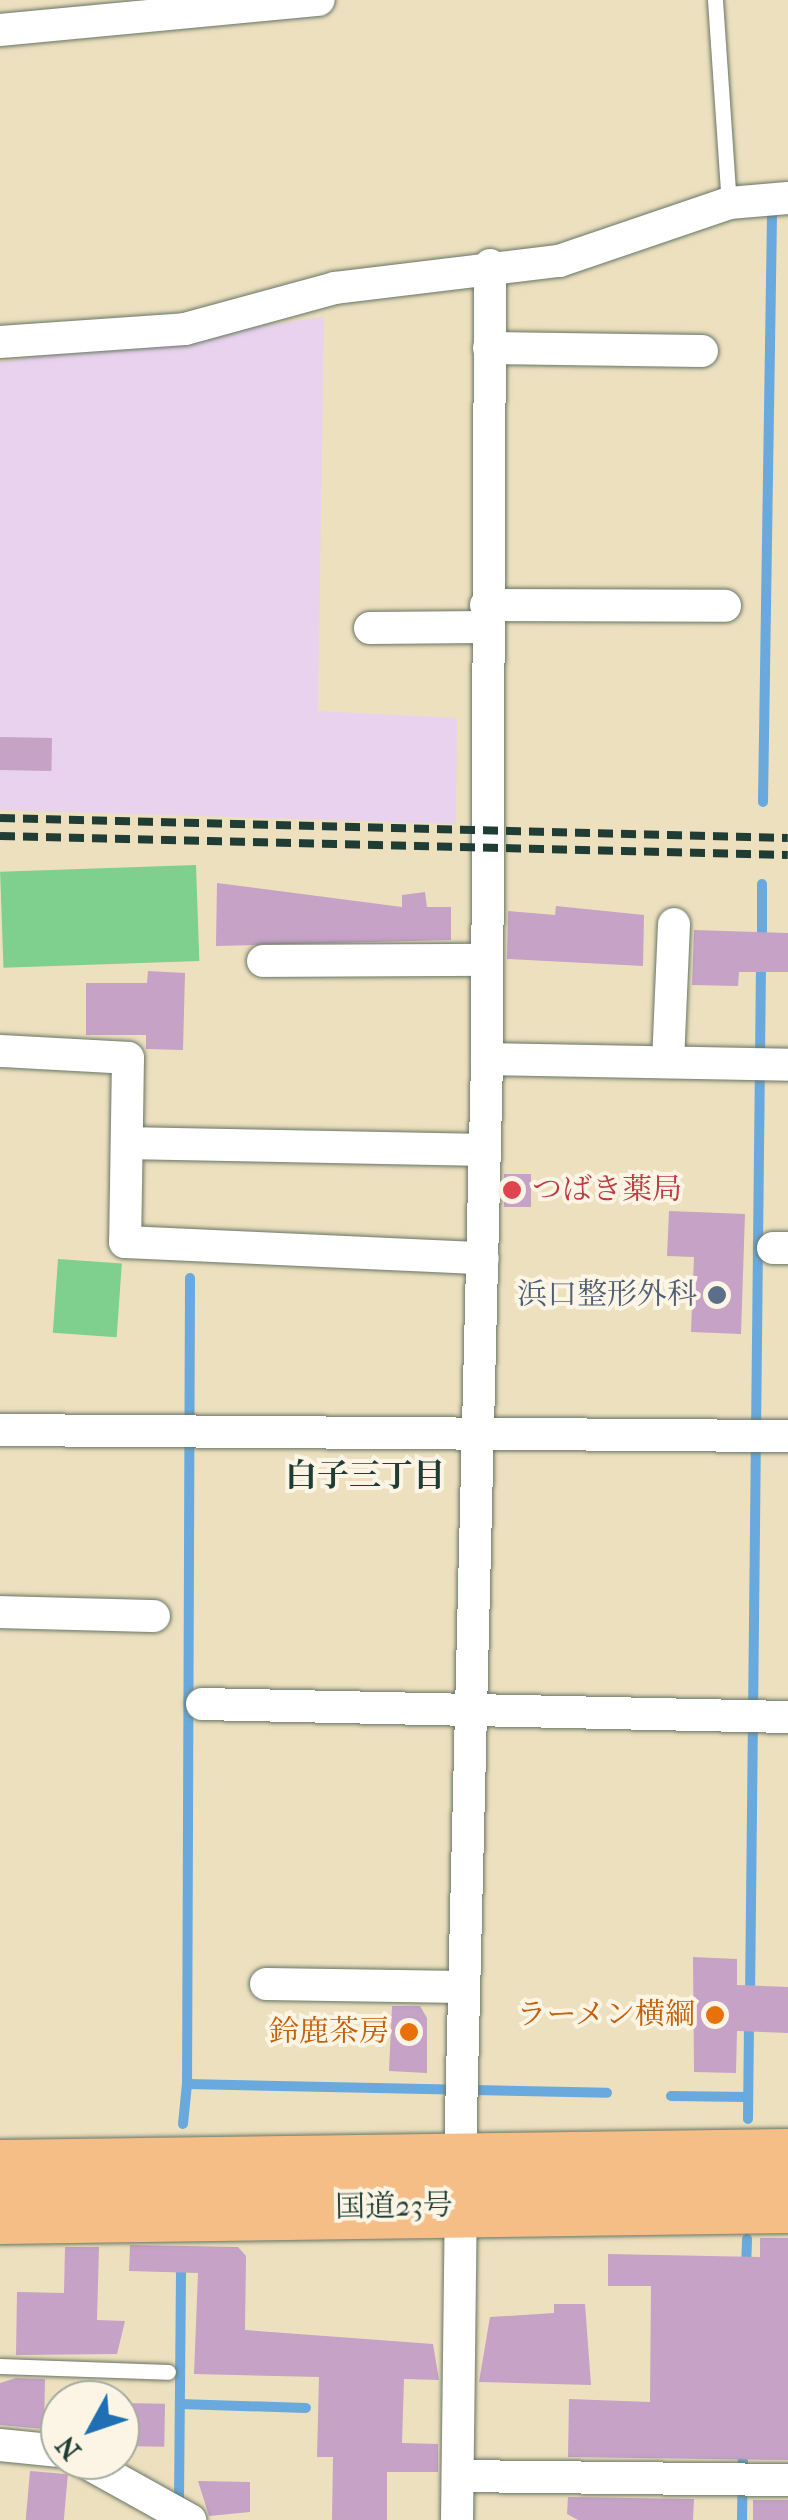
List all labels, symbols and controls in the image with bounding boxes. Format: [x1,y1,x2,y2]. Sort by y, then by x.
place label: つばき薬局 [532,1172,682,1208]
marker: つばき薬局 [501,1179,523,1201]
place label: 浜口整形外科 [517,1277,697,1313]
marker: 浜口整形外科 [706,1284,728,1306]
district label: 白子三丁目 [285,1457,445,1495]
place label: ラーメン横綱 [515,1997,695,2033]
marker: ラーメン横綱 [704,2004,726,2026]
place label: 鈴鹿茶房 [269,2014,389,2050]
marker: 鈴鹿茶房 [398,2021,420,2043]
street label: 国道23号 [335,2188,453,2226]
north arrow [40,2380,140,2480]
text: N [49,2430,88,2467]

